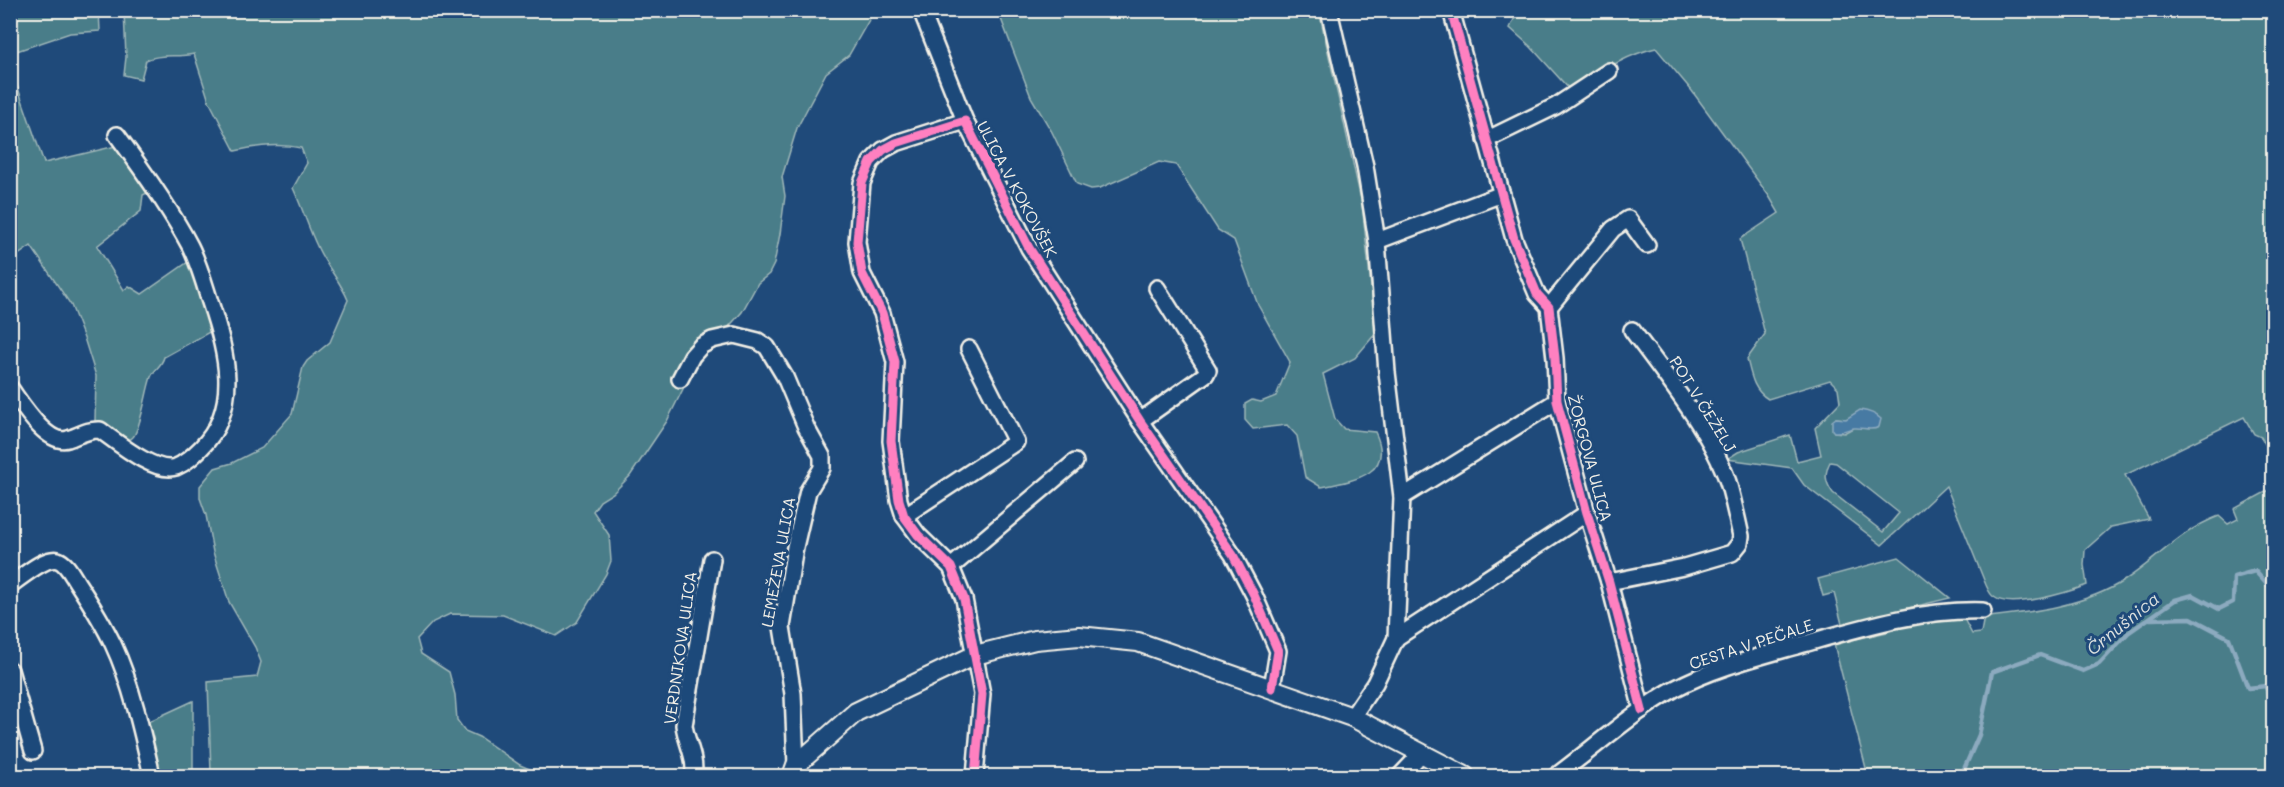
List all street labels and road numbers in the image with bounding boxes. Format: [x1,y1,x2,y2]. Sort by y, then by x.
street label: ULICA V KOKOVŠEK [973,117,1062,261]
street label: POT V ČEŽELJ [1665,352,1741,456]
street label: ŽORGOVA ULICA [1563,392,1618,524]
street label: LEMEŽEVA ULICA [756,495,799,629]
street label: VERDNIKOVA ULICA [658,570,701,726]
street label: CESTA V PEČALE [1686,614,1816,673]

